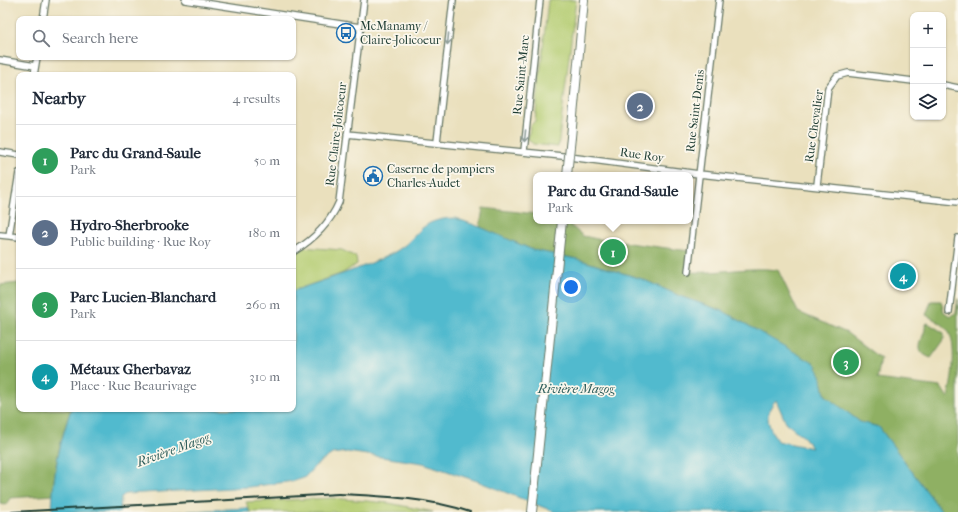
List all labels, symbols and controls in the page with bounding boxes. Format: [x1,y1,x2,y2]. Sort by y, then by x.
map controls [910,12,946,120]
button: + [910,12,946,48]
search box [16,16,296,60]
place label: McManamy / Claire-Jolicoeur [360,19,442,47]
bus stop icon: McManamy / Claire-Jolicoeur [335,22,357,44]
icon: search [30,27,52,49]
text: Search here [62,29,138,47]
one-way arrow [444,32,452,45]
street label: Rue Saint-Marc [510,34,532,116]
button: − [910,48,946,84]
street label: Rue Saint-Denis [683,68,707,153]
street label: Rue Claire-Jolicoeur [323,80,349,187]
button: layers [910,84,946,120]
text: Nearby [32,88,86,108]
street label: Rue Chevalier [802,88,826,163]
text: 4 results [233,91,280,106]
pin: 2 [627,91,653,121]
one-way arrow [521,129,529,142]
text: Parc du Grand-Saule [70,144,201,162]
street label: Rue Roy [619,145,666,165]
text: 1 [43,153,47,168]
text: 50 m [254,153,280,168]
text: Park [70,162,96,177]
place label: Caserne de pompiers Charles-Audet [387,162,495,190]
public building icon: Caserne de pompiers Charles-Audet [362,165,384,187]
popup [533,172,693,224]
text: Parc du Grand-Saule [547,182,679,200]
text: Park [547,200,573,215]
text: Hydro-Sherbrooke [70,216,189,234]
text: 2 [42,225,48,240]
text: 180 m [248,225,280,240]
text: Public building · Rue Roy [70,234,211,249]
pin: 1 [600,237,626,267]
pin: 4 [890,261,916,291]
your location [561,277,581,297]
text: Parc Lucien-Blanchard [70,288,216,306]
text: 3 [42,297,48,312]
text: 260 m [246,297,280,312]
text: Park [70,306,96,321]
pin: 3 [833,347,859,377]
text: Métaux Gherbavaz [70,360,191,378]
text: 4 [41,369,49,384]
text: 310 m [249,369,280,384]
text: Place · Rue Beaurivage [70,378,197,393]
water label: Rivière Magog [537,381,615,396]
water label: Rivière Magog [134,429,213,470]

